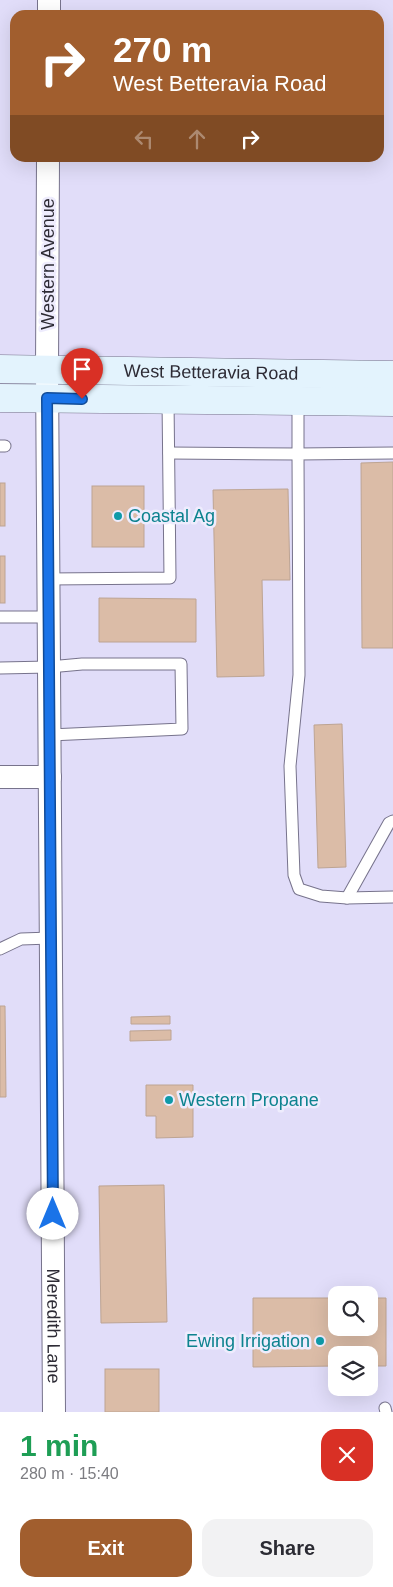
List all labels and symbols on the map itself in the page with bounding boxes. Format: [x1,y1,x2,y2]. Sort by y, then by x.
street label: Western Avenue [38,198,58,330]
pin [61,348,103,399]
street label: West Betteravia Road [123,361,299,384]
place label: Coastal Ag [128,506,215,526]
marker: Coastal Ag [112,510,124,522]
place label: Western Propane [179,1090,319,1110]
marker: Western Propane [163,1094,175,1106]
position arrow [26,1187,78,1239]
street label: Meredith Lane [43,1268,64,1384]
place label: Ewing Irrigation [186,1331,310,1351]
marker: Ewing Irrigation [314,1335,326,1347]

